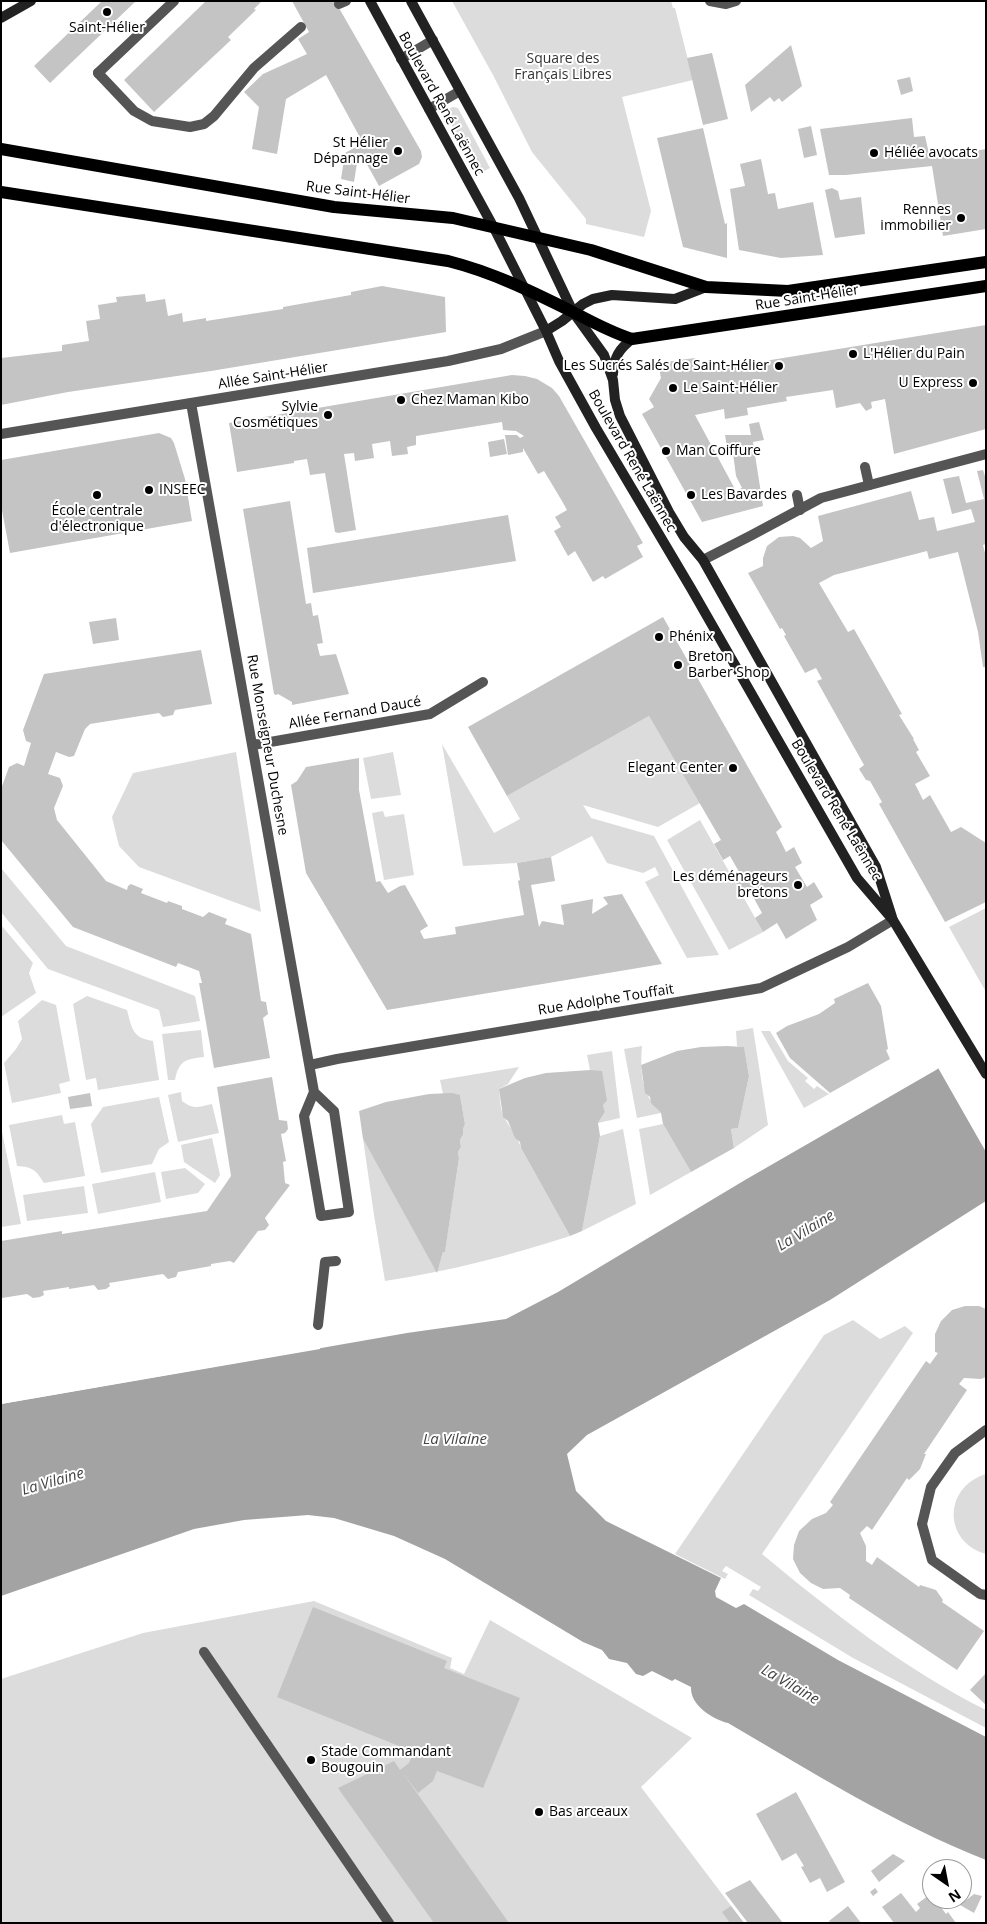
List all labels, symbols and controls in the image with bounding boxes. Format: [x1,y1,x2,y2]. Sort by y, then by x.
marker: Saint-Hélier [101,6,113,18]
place label: Saint-Hélier [69,20,145,36]
street label: Boulevard René Laënnec [395,29,487,179]
park label: Square des Français Libres [514,51,612,84]
place label: St Hélier Dépannage [313,135,388,168]
marker: St Hélier Dépannage [392,145,404,157]
place label: Héliée avocats [884,145,978,161]
marker: Héliée avocats [868,147,880,159]
street label: Rue Saint-Hélier [305,178,411,208]
place label: Rennes immobilier [880,202,951,234]
marker: Rennes immobilier [955,212,967,224]
street label: Rue Saint-Hélier [754,282,860,314]
place label: L'Hélier du Pain [863,346,965,362]
marker: L'Hélier du Pain [847,348,859,360]
place label: Les Sucrés Salés de Saint-Hélier [564,358,769,374]
street label: Allée Saint-Hélier [217,359,329,393]
marker: Les Sucrés Salés de Saint-Hélier [773,360,785,372]
place label: U Express [899,375,963,391]
marker: U Express [967,377,979,389]
place label: Le Saint-Hélier [683,380,778,396]
marker: Le Saint-Hélier [667,382,679,394]
street label: Boulevard René Laënnec [584,387,680,535]
place label: Chez Maman Kibo [411,392,529,408]
marker: Chez Maman Kibo [395,394,407,406]
place label: Sylvie Cosmétiques [233,399,318,432]
marker: Sylvie Cosmétiques [322,409,334,421]
place label: Man Coiffure [676,443,761,459]
marker: Man Coiffure [660,445,672,457]
place label: INSEEC [159,482,206,498]
marker: INSEEC [143,484,155,496]
place label: Les Bavardes [701,487,787,503]
marker: École centrale d'électronique [91,489,103,501]
marker: Les Bavardes [685,489,697,501]
place label: École centrale d'électronique [50,503,144,536]
place label: Phénix [669,629,713,645]
marker: Phénix [653,631,665,643]
place label: Breton Barber Shop [688,649,770,682]
street label: Rue Monseigneur Duchesne [243,653,291,837]
marker: Breton Barber Shop [672,659,684,671]
street label: Allée Fernand Daucé [287,693,423,733]
street label: Boulevard René Laënnec [787,736,885,884]
place label: Elegant Center [627,760,723,776]
marker: Elegant Center [727,762,739,774]
place label: Les déménageurs bretons [672,869,788,902]
marker: Les déménageurs bretons [792,879,804,891]
street label: Rue Adolphe Touffait [537,981,675,1019]
water label: La Vilaine [774,1207,838,1255]
water label: La Vilaine [423,1431,487,1449]
water label: La Vilaine [20,1465,86,1499]
water label: La Vilaine [758,1661,822,1709]
place label: Stade Commandant Bougouin [321,1744,451,1776]
marker: Stade Commandant Bougouin [305,1754,317,1766]
place label: Bas arceaux [549,1804,628,1820]
marker: Bas arceaux [533,1806,545,1818]
north arrow [922,1859,972,1909]
text: N [945,1885,965,1907]

